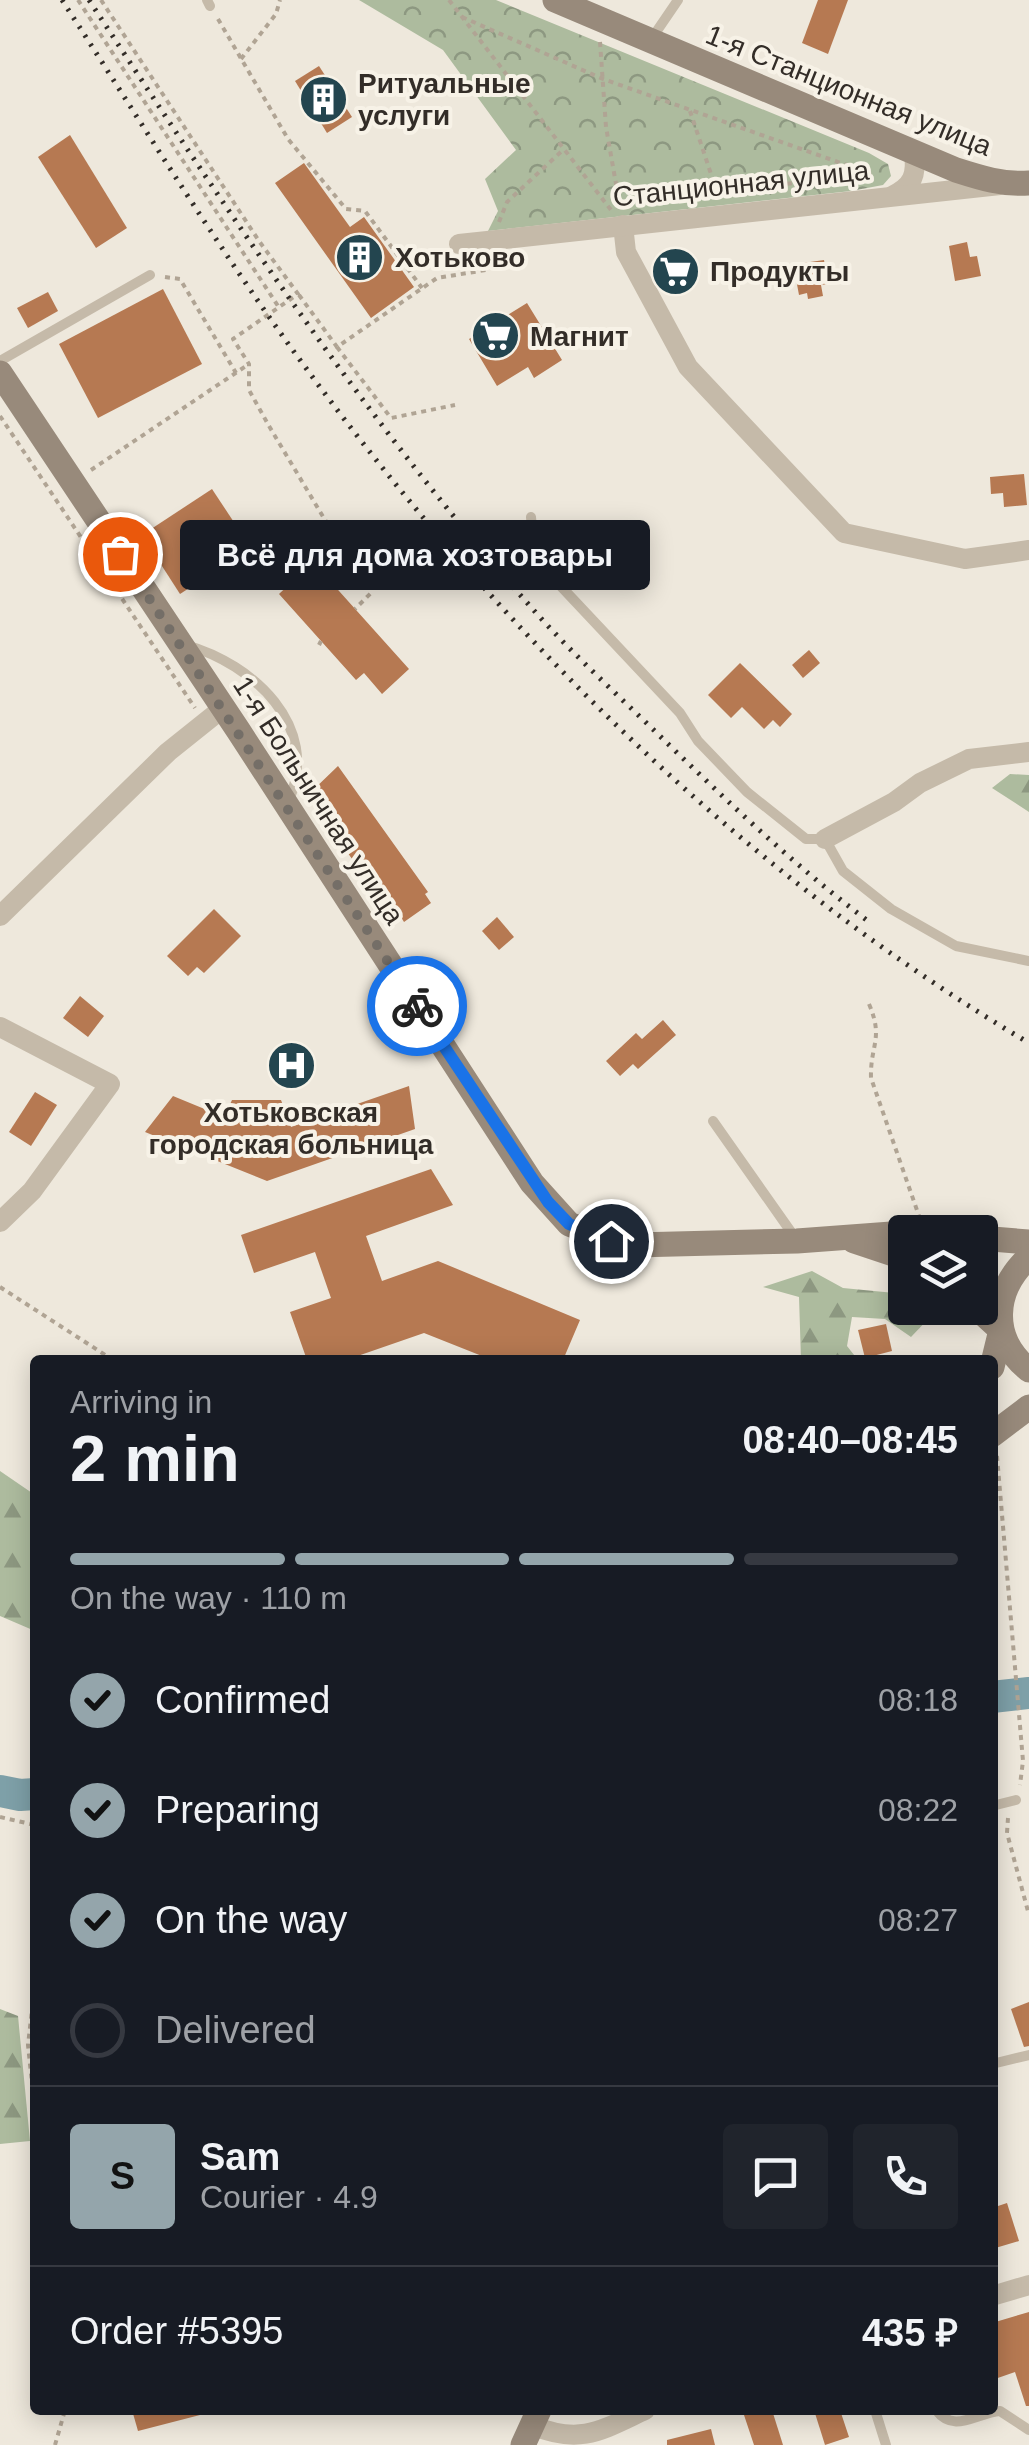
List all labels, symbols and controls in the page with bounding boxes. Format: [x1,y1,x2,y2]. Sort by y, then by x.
street label: 1-я Станционная улица [701,19,997,162]
place label: Ритуальные услуги [358,68,530,131]
building icon: Ритуальные услуги [297,73,349,125]
street label: Станционная улица [611,155,871,212]
building icon: Хотьково [334,231,386,283]
place label: Хотьково [395,242,525,273]
supermarket icon: Продукты [649,245,701,297]
place label: Продукты [710,256,849,287]
supermarket icon: Магнит [469,310,521,362]
place label: Магнит [530,321,629,352]
pin [78,512,163,597]
callout: Всё для дома хозтовары [180,519,650,589]
icon: bag [93,527,148,582]
text: Всё для дома хозтовары [217,537,613,573]
street label: 1-я Больничная улица [227,671,410,930]
courier [367,956,467,1056]
icon: bike [390,979,445,1034]
hospital icon: Хотьковская городская больница [265,1039,317,1091]
place label: Хотьковская городская больница [149,1097,434,1160]
pin [569,1199,654,1284]
icon: home [584,1214,639,1269]
map controls [888,1215,998,1325]
button: layers [888,1215,998,1325]
text: Arriving in [70,1384,212,1420]
text: 08:40–08:45 [742,1419,958,1461]
text: 2 min [70,1422,240,1495]
text: On the way · 110 m [70,1580,347,1616]
icon: check [70,1673,125,1728]
text: Confirmed [155,1679,330,1721]
text: 08:18 [878,1682,958,1718]
icon: check [70,1783,125,1838]
text: Preparing [155,1789,320,1831]
text: 08:22 [878,1792,958,1828]
icon: check [70,1893,125,1948]
text: On the way [155,1899,347,1941]
text: 08:27 [878,1902,958,1938]
text: Delivered [155,2009,316,2051]
button: chat [723,2124,828,2229]
button: phone [853,2124,958,2229]
text: Sam [200,2136,280,2178]
text: S [110,2155,135,2197]
text: Courier · 4.9 [200,2179,378,2215]
text: Order #5395 [70,2310,283,2352]
text: 435 ₽ [862,2312,958,2354]

